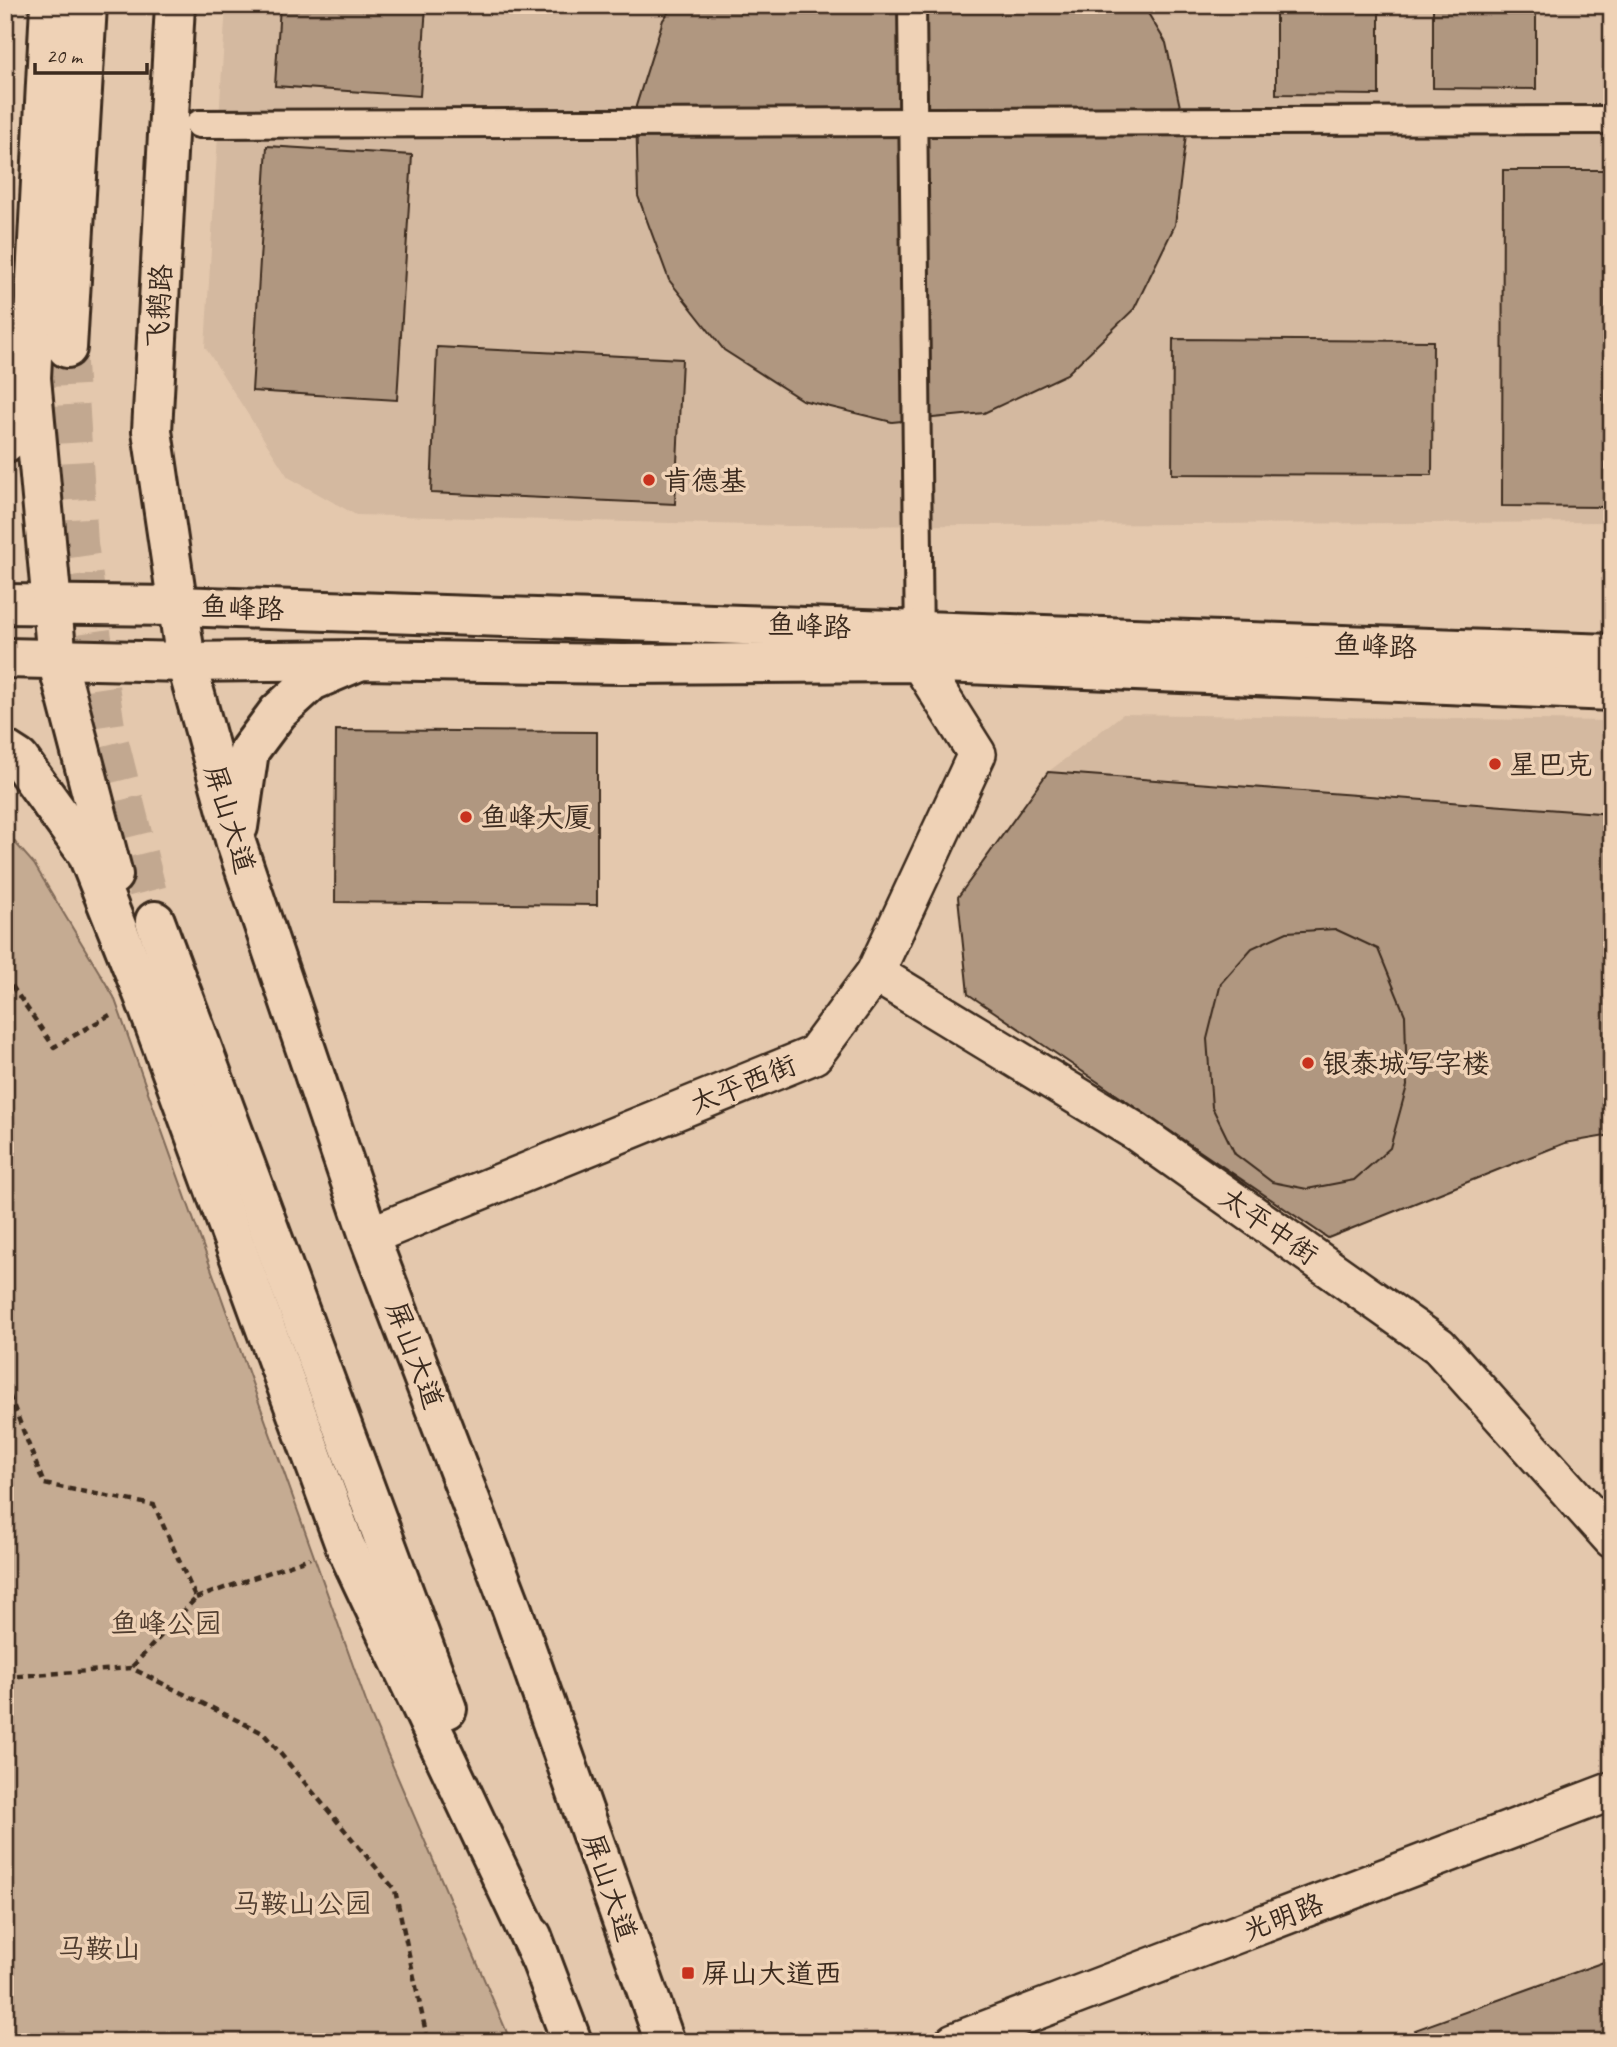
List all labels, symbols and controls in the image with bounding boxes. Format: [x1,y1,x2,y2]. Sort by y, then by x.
scale bar [35,32,147,76]
text: 20 m [46,43,84,69]
street label: 飞鹅路 [139,263,179,349]
place label: 肯德基 [663,463,747,498]
marker: 肯德基 [641,472,657,488]
street label: 鱼峰路 [199,589,285,627]
street label: 鱼峰路 [766,607,852,645]
street label: 鱼峰路 [1332,627,1418,665]
place label: 星巴克 [1509,747,1593,782]
marker: 星巴克 [1487,756,1503,772]
street label: 屏山大道 [197,760,263,878]
place label: 鱼峰大厦 [480,800,592,835]
marker: 鱼峰大厦 [458,809,474,825]
place label: 银泰城写字楼 [1322,1046,1490,1081]
street label: 太平西街 [685,1047,801,1121]
marker: 银泰城写字楼 [1300,1055,1316,1071]
street label: 太平中街 [1213,1180,1325,1272]
street label: 屏山大道 [379,1296,451,1414]
park label: 鱼峰公园 [110,1606,222,1641]
street label: 屏山大道 [575,1828,645,1946]
park label: 马鞍山公园 [232,1886,372,1921]
street label: 光明路 [1238,1886,1328,1948]
park label: 马鞍山 [57,1931,141,1966]
place label: 屏山大道西 [702,1956,842,1991]
marker: 屏山大道西 [680,1965,696,1981]

